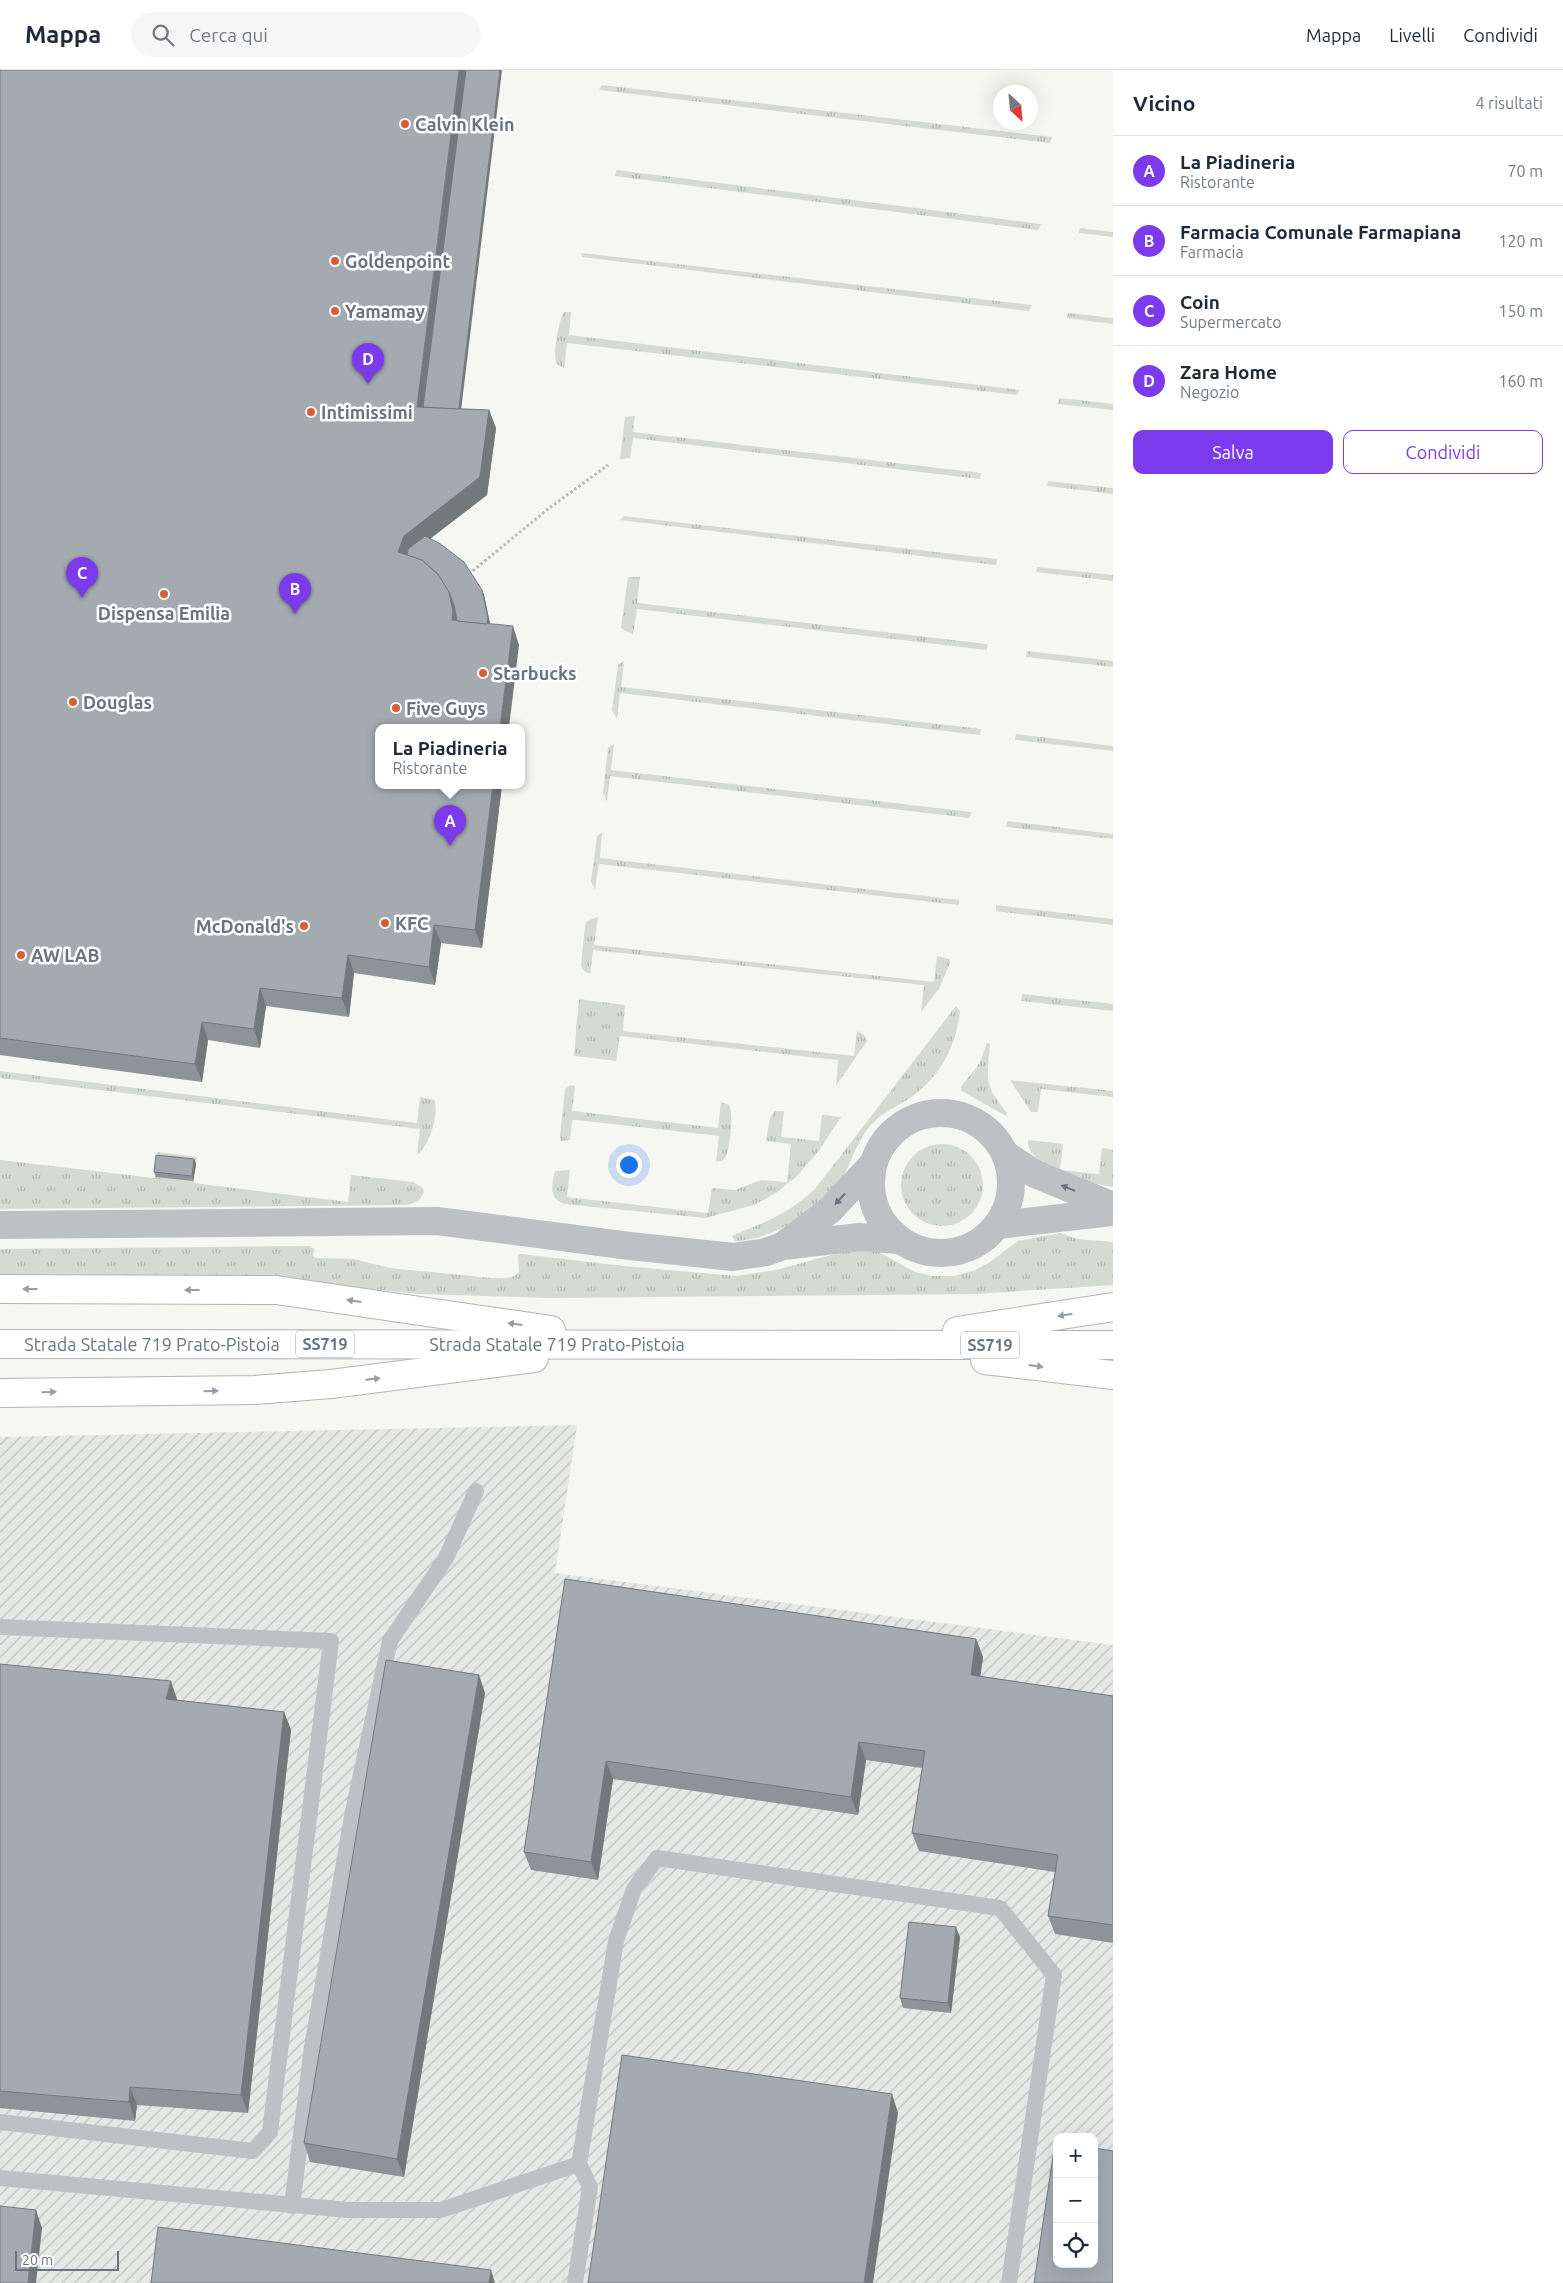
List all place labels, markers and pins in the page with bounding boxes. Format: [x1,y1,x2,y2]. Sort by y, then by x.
place label: Calvin Klein [415,114,514,134]
marker: Calvin Klein [399,118,411,130]
place label: Goldenpoint [345,251,451,271]
marker: Goldenpoint [329,255,341,267]
place label: Yamamay [345,301,426,321]
marker: Yamamay [329,305,341,317]
pin: D [352,343,384,384]
place label: Intimissimi [321,402,413,422]
marker: Intimissimi [305,406,317,418]
pin: C [66,557,98,598]
pin: B [279,573,311,614]
marker: Dispensa Emilia [158,588,170,600]
place label: Dispensa Emilia [98,603,230,623]
place label: Starbucks [493,663,577,683]
marker: Starbucks [477,667,489,679]
place label: Douglas [83,692,152,712]
marker: Douglas [67,696,79,708]
place label: Five Guys [406,698,486,718]
marker: Five Guys [390,702,402,714]
pin: A [434,805,466,846]
place label: KFC [395,913,429,933]
place label: McDonald's [196,916,294,936]
marker: KFC [379,917,391,929]
marker: McDonald's [298,920,310,932]
place label: AW LAB [31,945,99,965]
marker: AW LAB [15,949,27,961]

